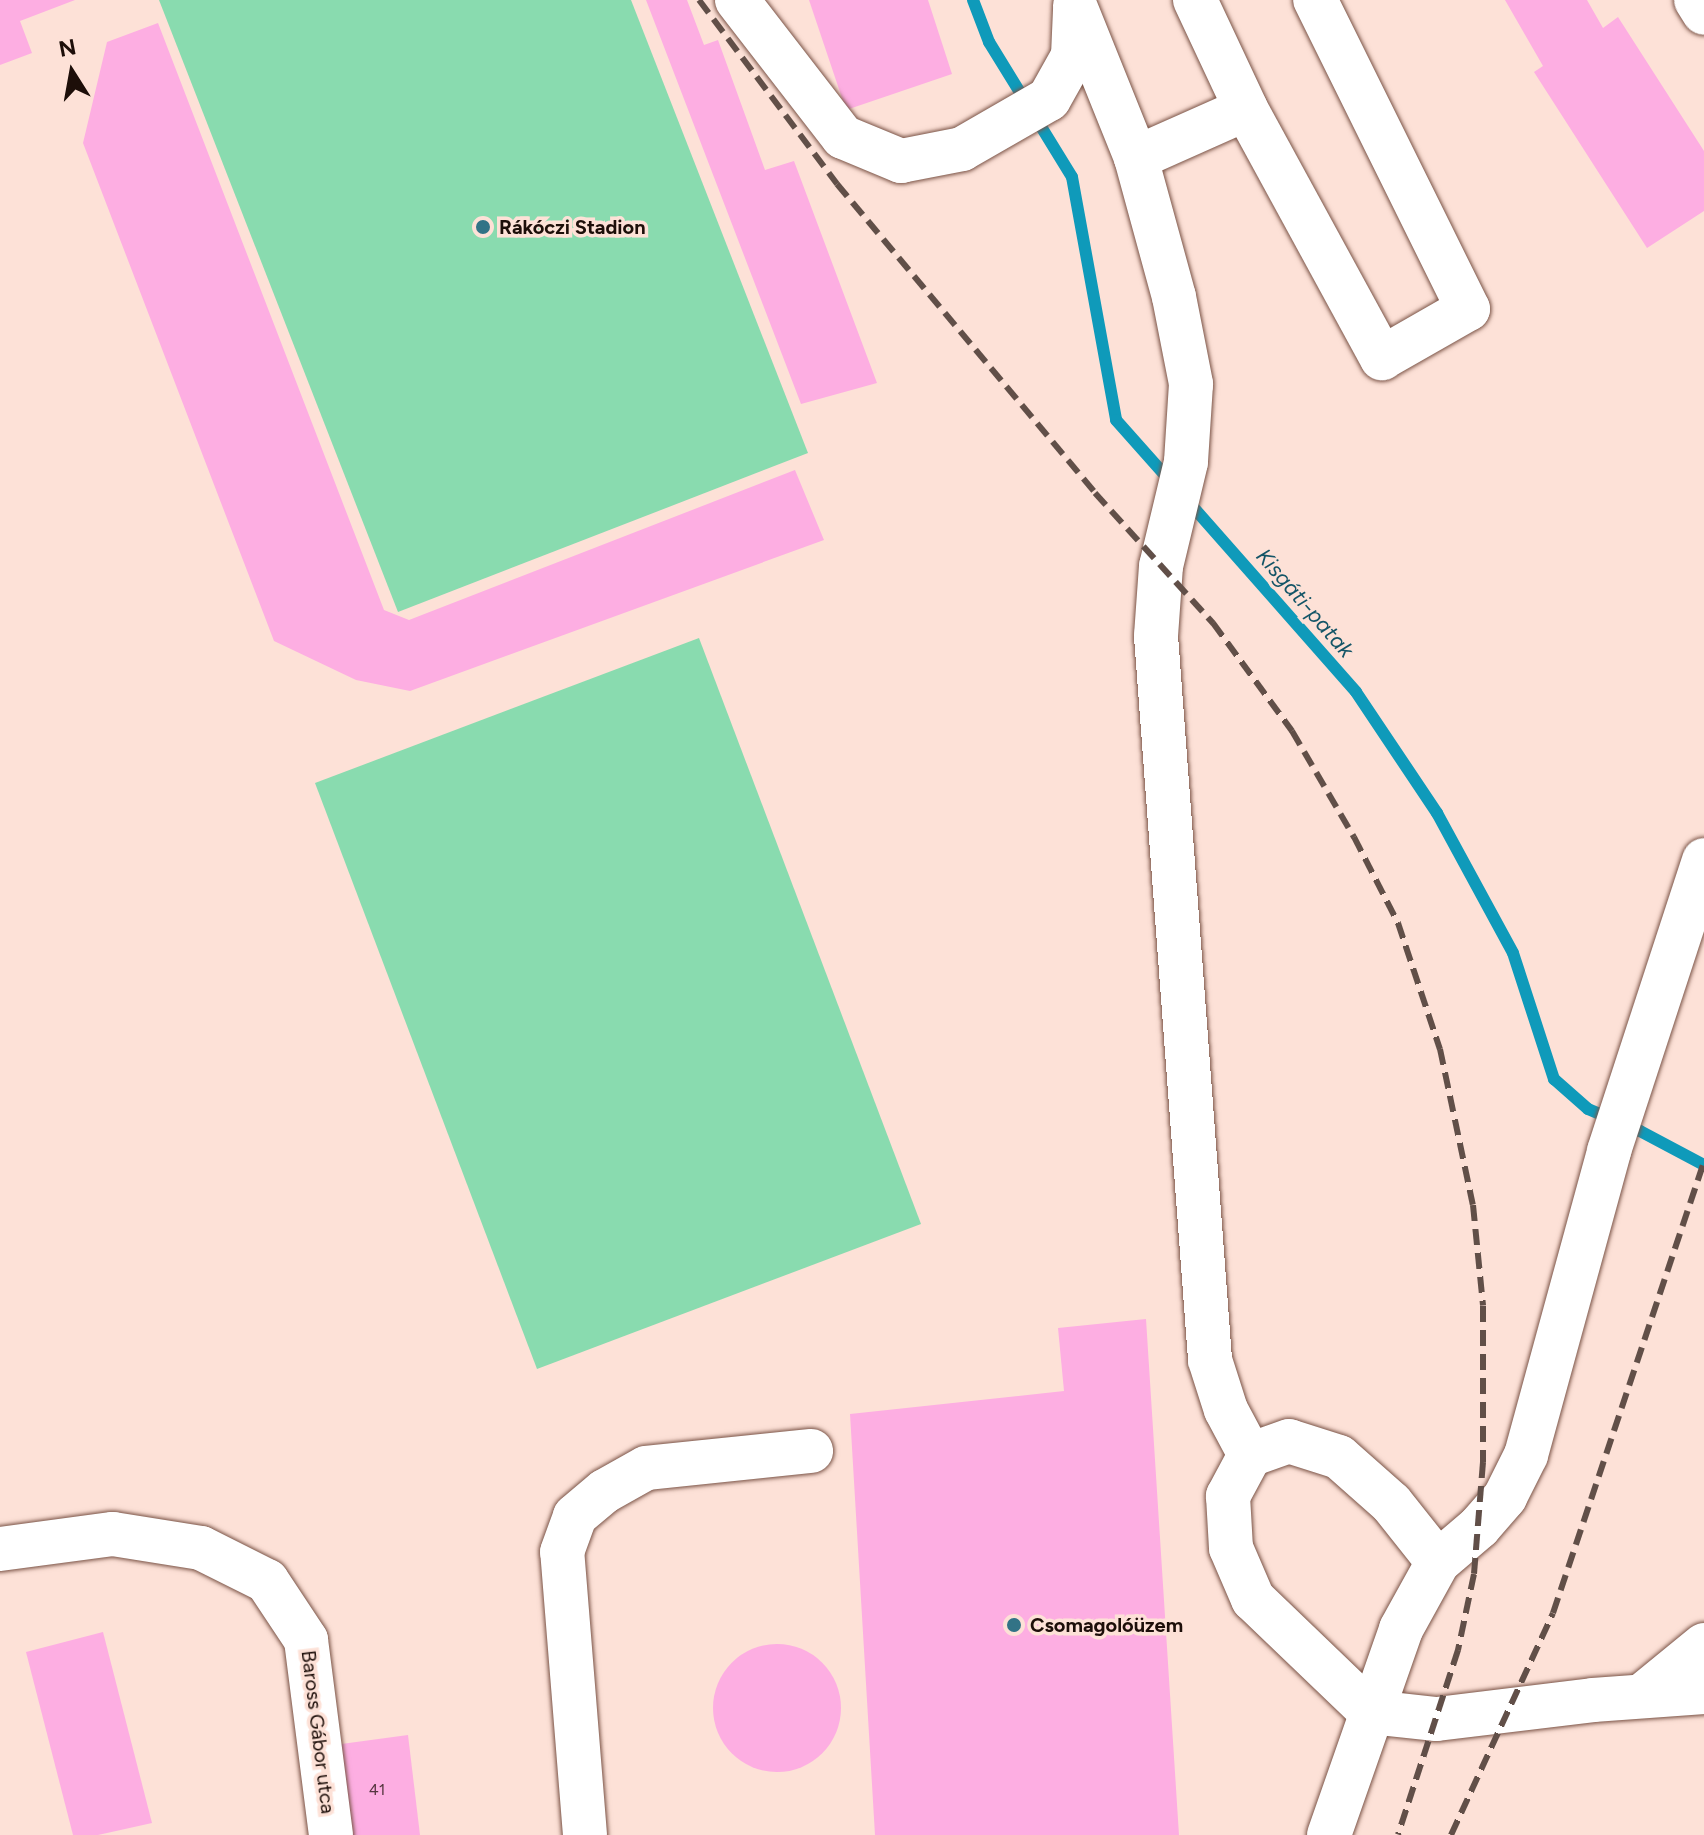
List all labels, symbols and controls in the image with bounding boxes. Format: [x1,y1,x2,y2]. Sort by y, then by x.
north arrow [32,32,112,112]
text: N [56,33,78,63]
place label: Rákóczi Stadion [499,215,646,239]
marker: Rákóczi Stadion [474,218,492,236]
water label: Kisgáti-patak [1251,543,1359,663]
place label: Csomagolóüzem [1030,1613,1183,1637]
marker: Csomagolóüzem [1005,1616,1023,1634]
street label: Baross Gábor utca [296,1649,340,1815]
house number: 41 [369,1780,385,1800]

